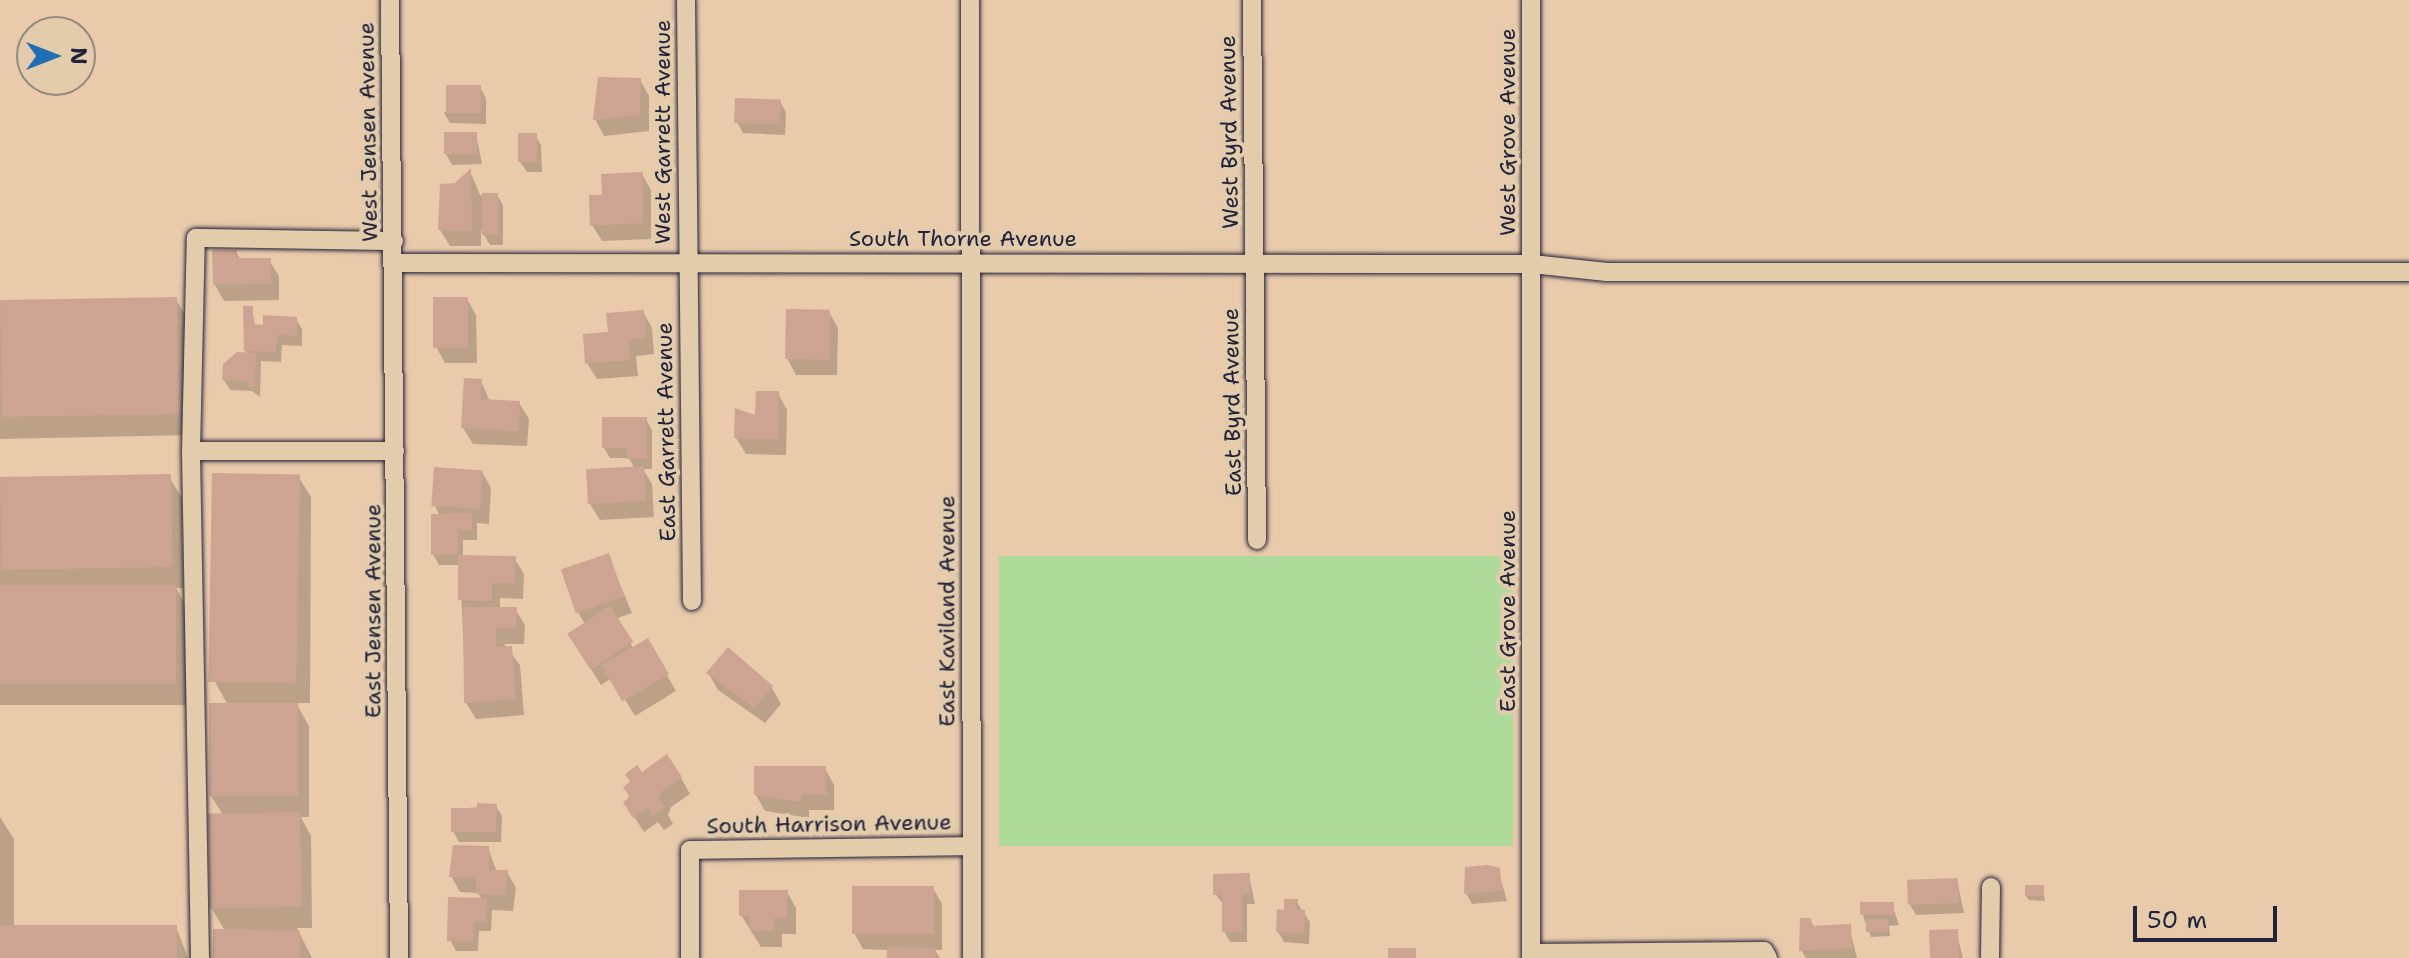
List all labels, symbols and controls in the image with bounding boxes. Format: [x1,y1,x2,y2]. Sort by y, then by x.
north arrow [16,16,96,96]
street label: West Garrett Avenue [650,20,676,244]
street label: West Jensen Avenue [353,22,383,242]
street label: West Grove Avenue [1495,28,1521,236]
street label: West Byrd Avenue [1214,35,1244,229]
text: N [64,47,93,65]
street label: South Thorne Avenue [849,226,1077,252]
street label: East Byrd Avenue [1217,308,1247,496]
street label: East Garrett Avenue [651,322,681,542]
street label: East Kaviland Avenue [934,495,960,727]
street label: East Jensen Avenue [360,504,386,718]
street label: East Grove Avenue [1495,510,1521,712]
street label: South Harrison Avenue [706,809,952,839]
scale bar [2137,890,2281,940]
text: 50 m [2147,904,2207,936]

